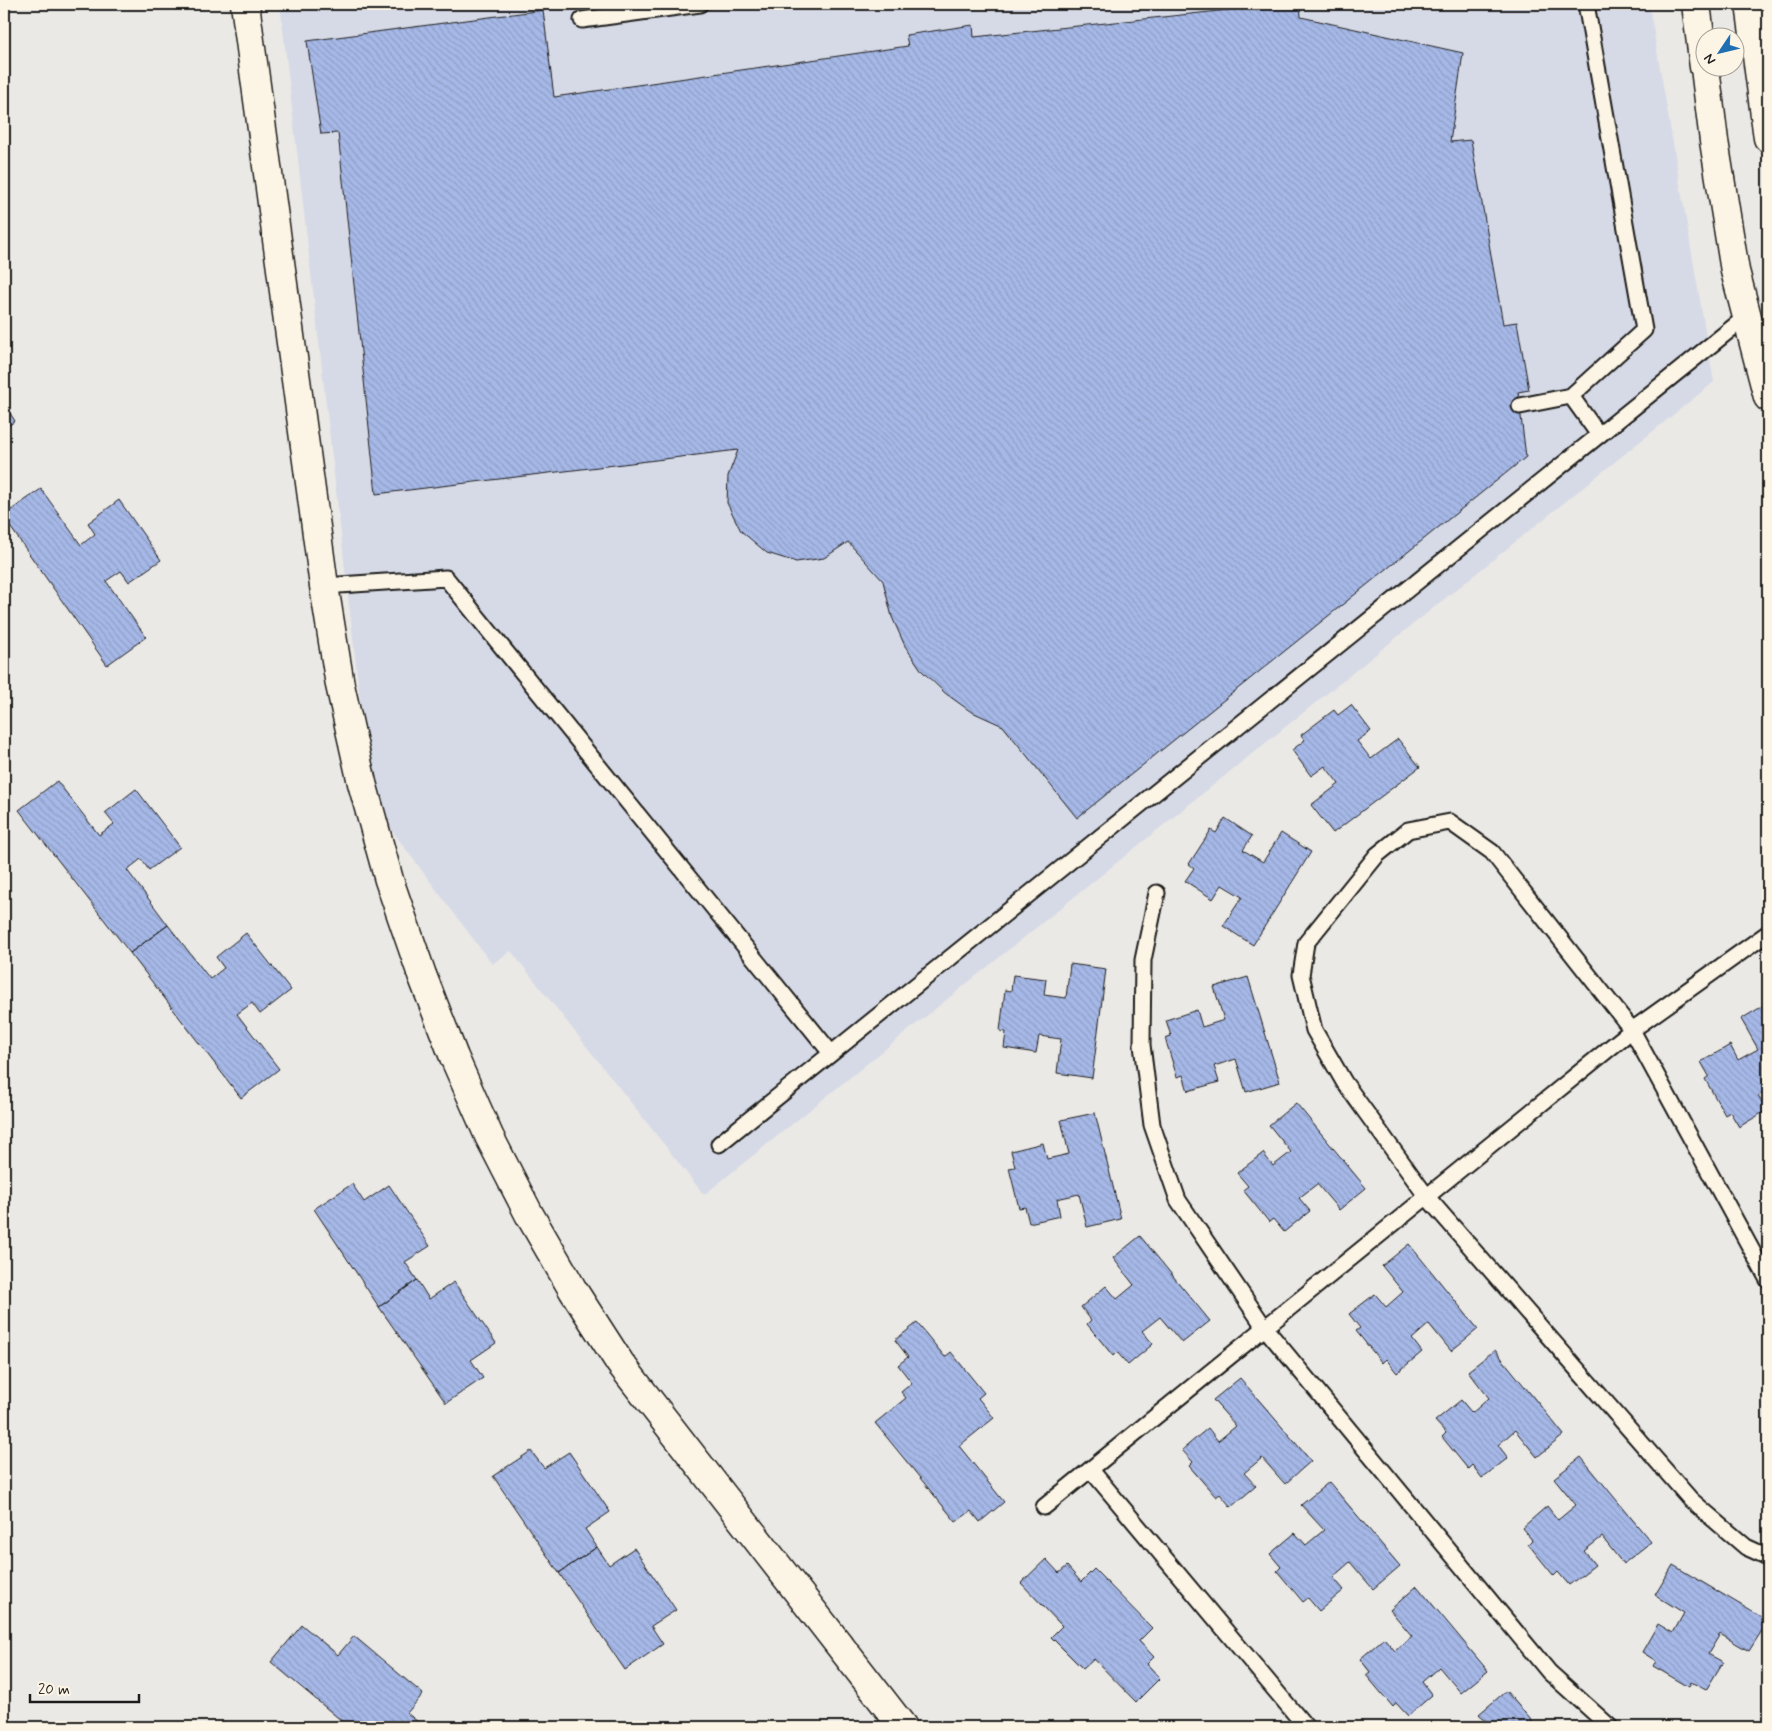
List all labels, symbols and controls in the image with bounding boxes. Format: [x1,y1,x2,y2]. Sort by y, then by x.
north arrow [1694,28,1744,78]
text: N [1700,50,1720,68]
scale bar [30,1671,139,1703]
text: 20 m [38,1680,70,1700]

